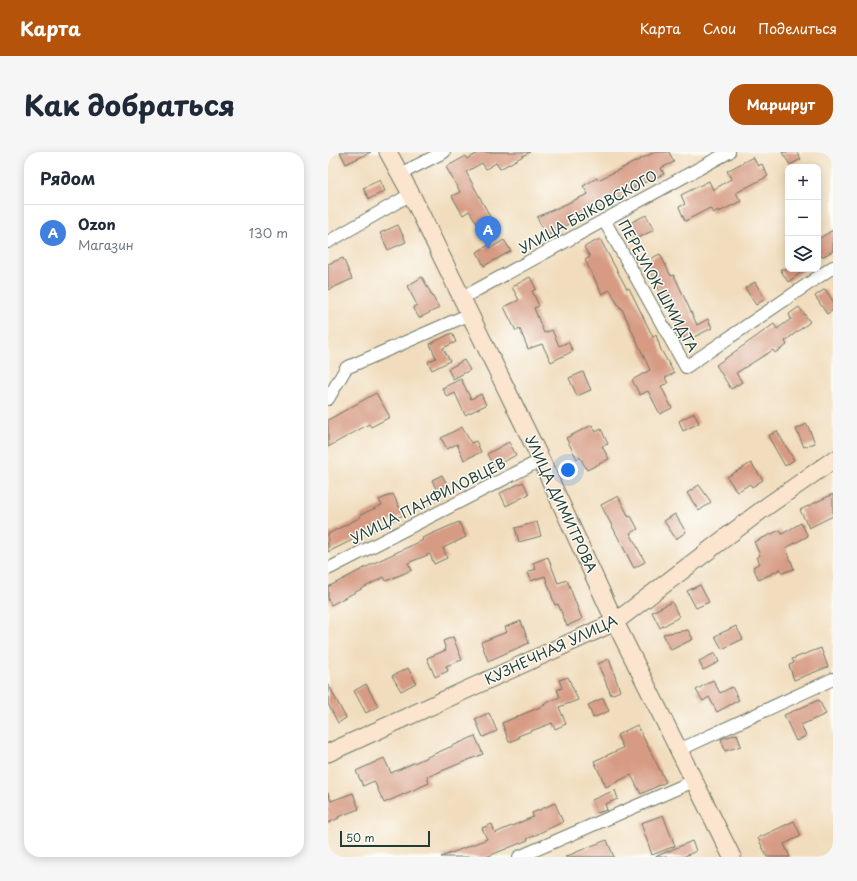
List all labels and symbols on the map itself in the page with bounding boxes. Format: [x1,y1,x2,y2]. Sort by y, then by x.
street label: УЛИЦА БЫКОВСКОГО [515,165,661,258]
pin: A [475,216,501,249]
street label: ПЕРЕУЛОК ШМИДТА [613,216,704,356]
street label: УЛИЦА ДИМИТРОВА [520,432,603,576]
street label: УЛИЦА ПАНФИЛОВЦЕВ [346,452,509,549]
your location [558,460,578,480]
street label: КУЗНЕЧНАЯ УЛИЦА [481,609,621,690]
scale bar [340,829,430,848]

